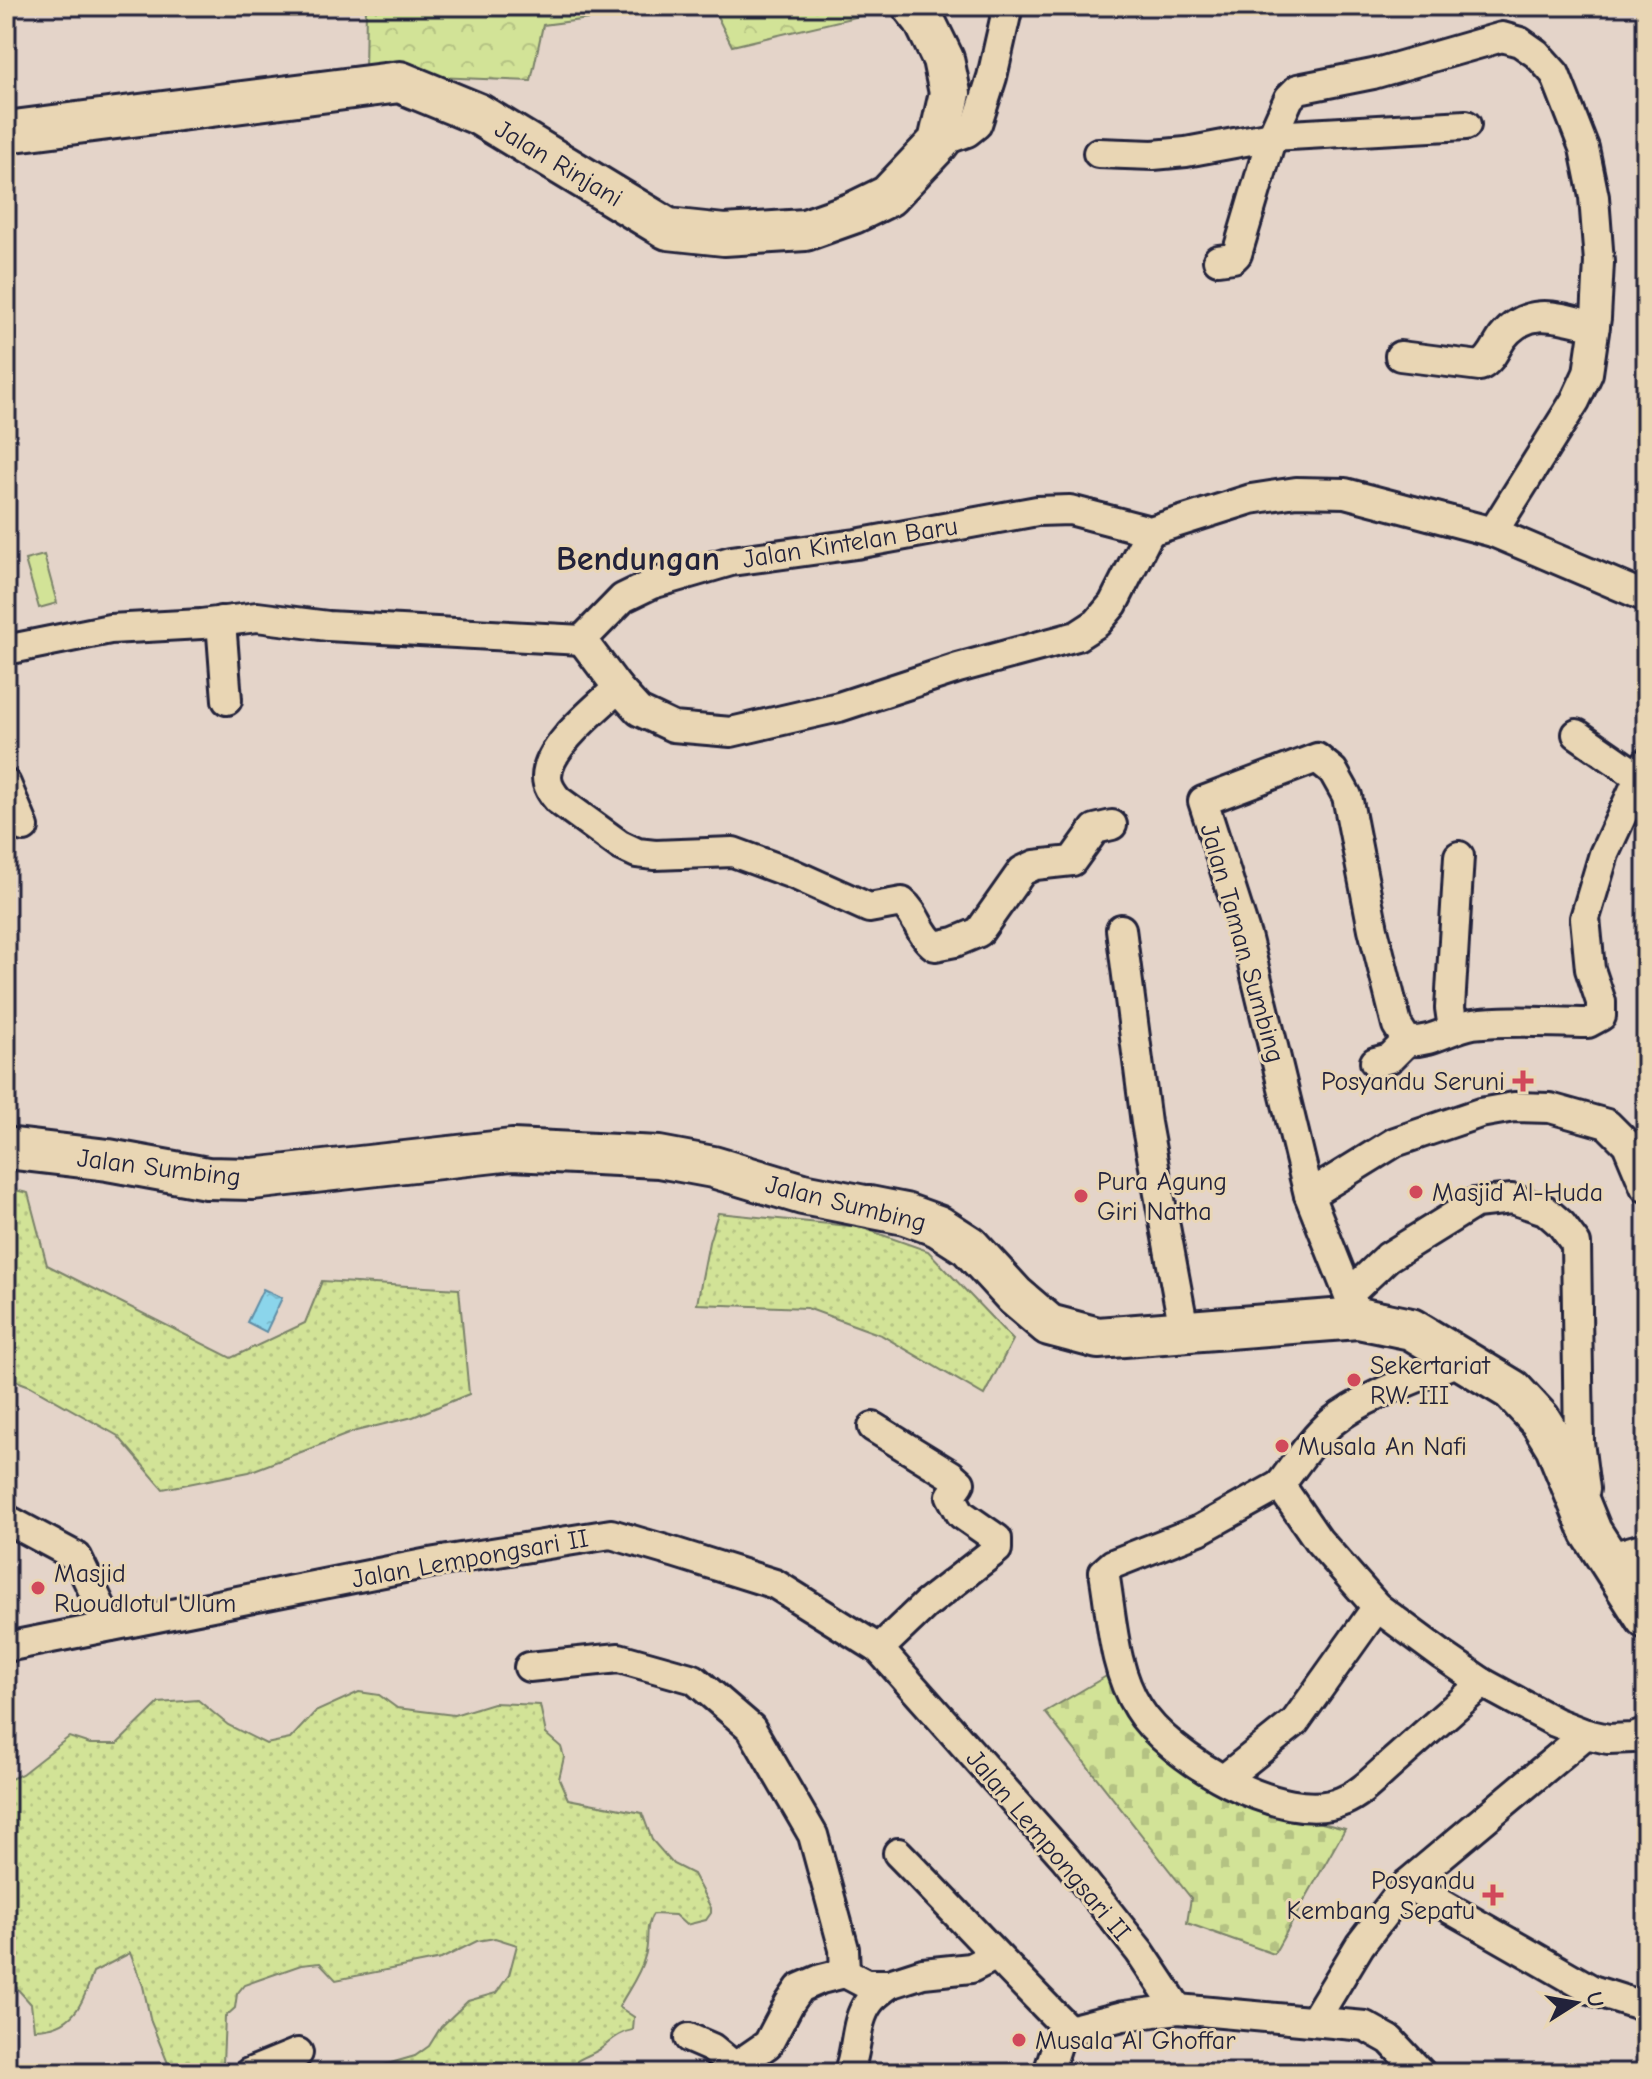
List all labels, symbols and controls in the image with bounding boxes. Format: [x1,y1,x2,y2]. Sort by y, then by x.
street label: Jalan Rinjani [489,114,628,214]
street label: Jalan Kintelan Baru [740,511,960,575]
district label: Bendungan [556,539,720,579]
street label: Jalan Taman Sumbing [1194,820,1291,1066]
place label: Posyandu Seruni [1321,1067,1505,1097]
marker: Posyandu Seruni [1512,1070,1534,1092]
street label: Jalan Sumbing [75,1143,242,1193]
place label: Pura Agung Giri Natha [1097,1167,1227,1227]
street label: Jalan Sumbing [762,1170,929,1238]
place label: Masjid Al-Huda [1432,1178,1603,1208]
marker: Masjid Al-Huda [1407,1183,1425,1201]
marker: Pura Agung Giri Natha [1072,1187,1090,1205]
place label: Sekertariat RW. III [1370,1351,1492,1411]
marker: Sekertariat RW. III [1345,1371,1363,1389]
place label: Musala An Nafi [1298,1432,1467,1462]
marker: Musala An Nafi [1273,1437,1291,1455]
street label: Jalan Lempongsari II [350,1523,591,1595]
place label: Masjid Ruoudlotul Ulum [54,1559,236,1619]
marker: Masjid Ruoudlotul Ulum [29,1579,47,1597]
street label: Jalan Lempongsari II [960,1744,1137,1947]
place label: Posyandu Kembang Sepatu [1286,1866,1475,1926]
marker: Posyandu Kembang Sepatu [1482,1884,1504,1906]
north arrow [1536,1963,1616,2043]
text: U [1580,1990,1609,2009]
place label: Musala Al Ghoffar [1035,2026,1236,2056]
marker: Musala Al Ghoffar [1010,2031,1028,2049]

